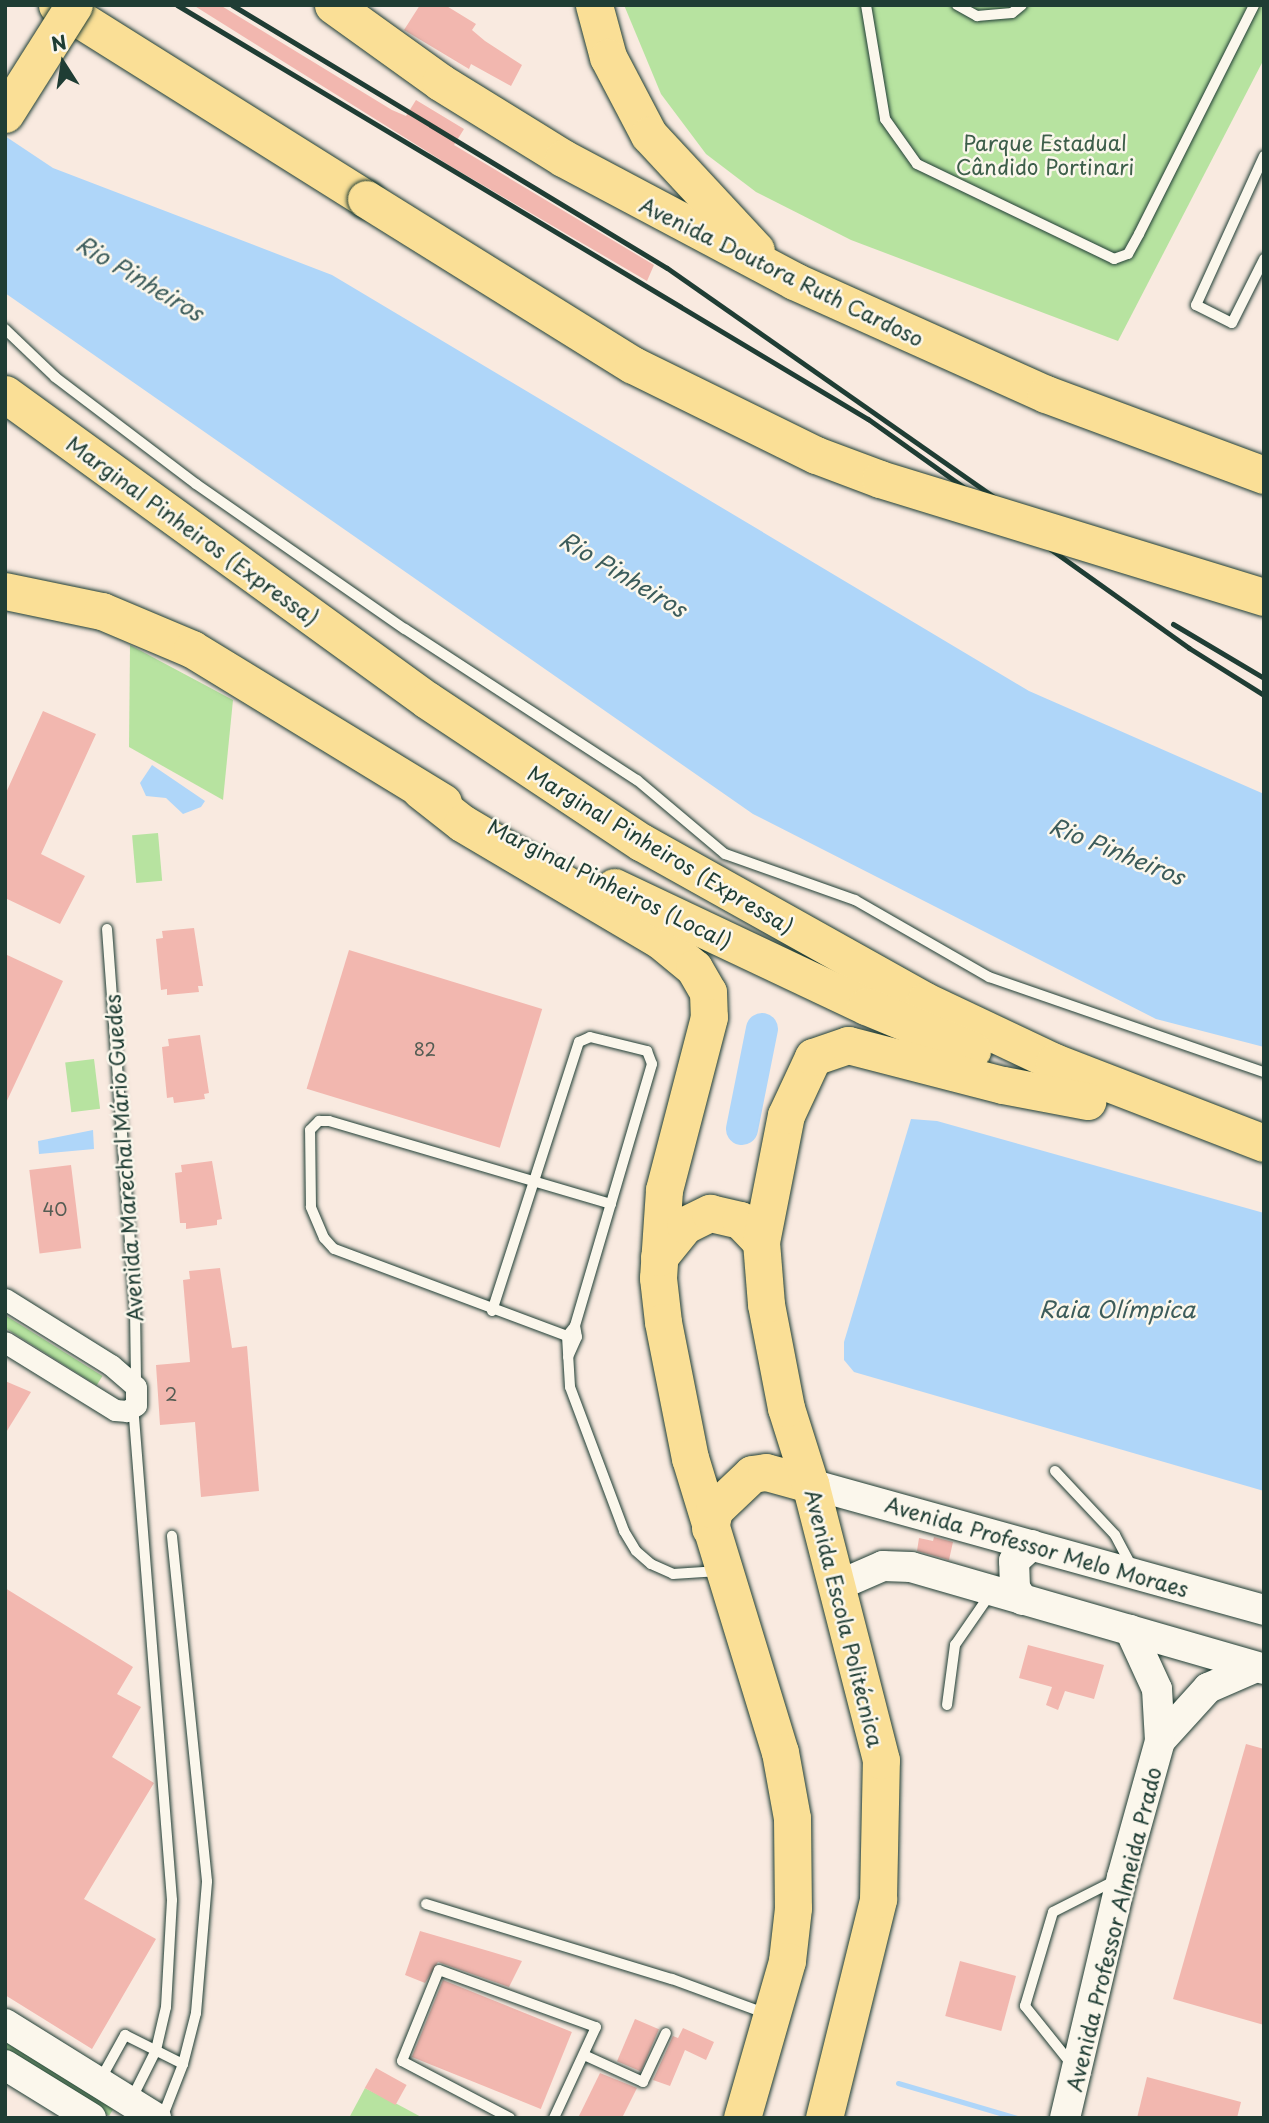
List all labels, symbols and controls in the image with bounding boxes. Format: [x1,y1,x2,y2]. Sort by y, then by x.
text: N [48,27,69,58]
north arrow [28,28,98,98]
park label: Parque Estadual Cândido Portinari [956,129,1134,179]
street label: Avenida Doutora Ruth Cardoso [636,191,928,351]
water label: Rio Pinheiros [71,229,209,327]
street label: Marginal Pinheiros (Expressa) [62,430,324,630]
water label: Rio Pinheiros [554,525,692,623]
street label: Marginal Pinheiros (Expressa) [524,760,798,938]
water label: Rio Pinheiros [1045,811,1189,891]
street label: Marginal Pinheiros (Local) [484,813,736,953]
street label: Avenida Marechal Mário Guedes [99,994,147,1322]
house number: 82 [414,1038,436,1060]
house number: 40 [42,1198,68,1220]
water label: Raia Olímpica [1039,1295,1195,1323]
house number: 2 [165,1383,177,1405]
street label: Avenida Escola Politécnica [801,1487,889,1749]
street label: Avenida Professor Melo Moraes [883,1491,1191,1601]
street label: Avenida Professor Almeida Prado [1061,1764,1165,2094]

